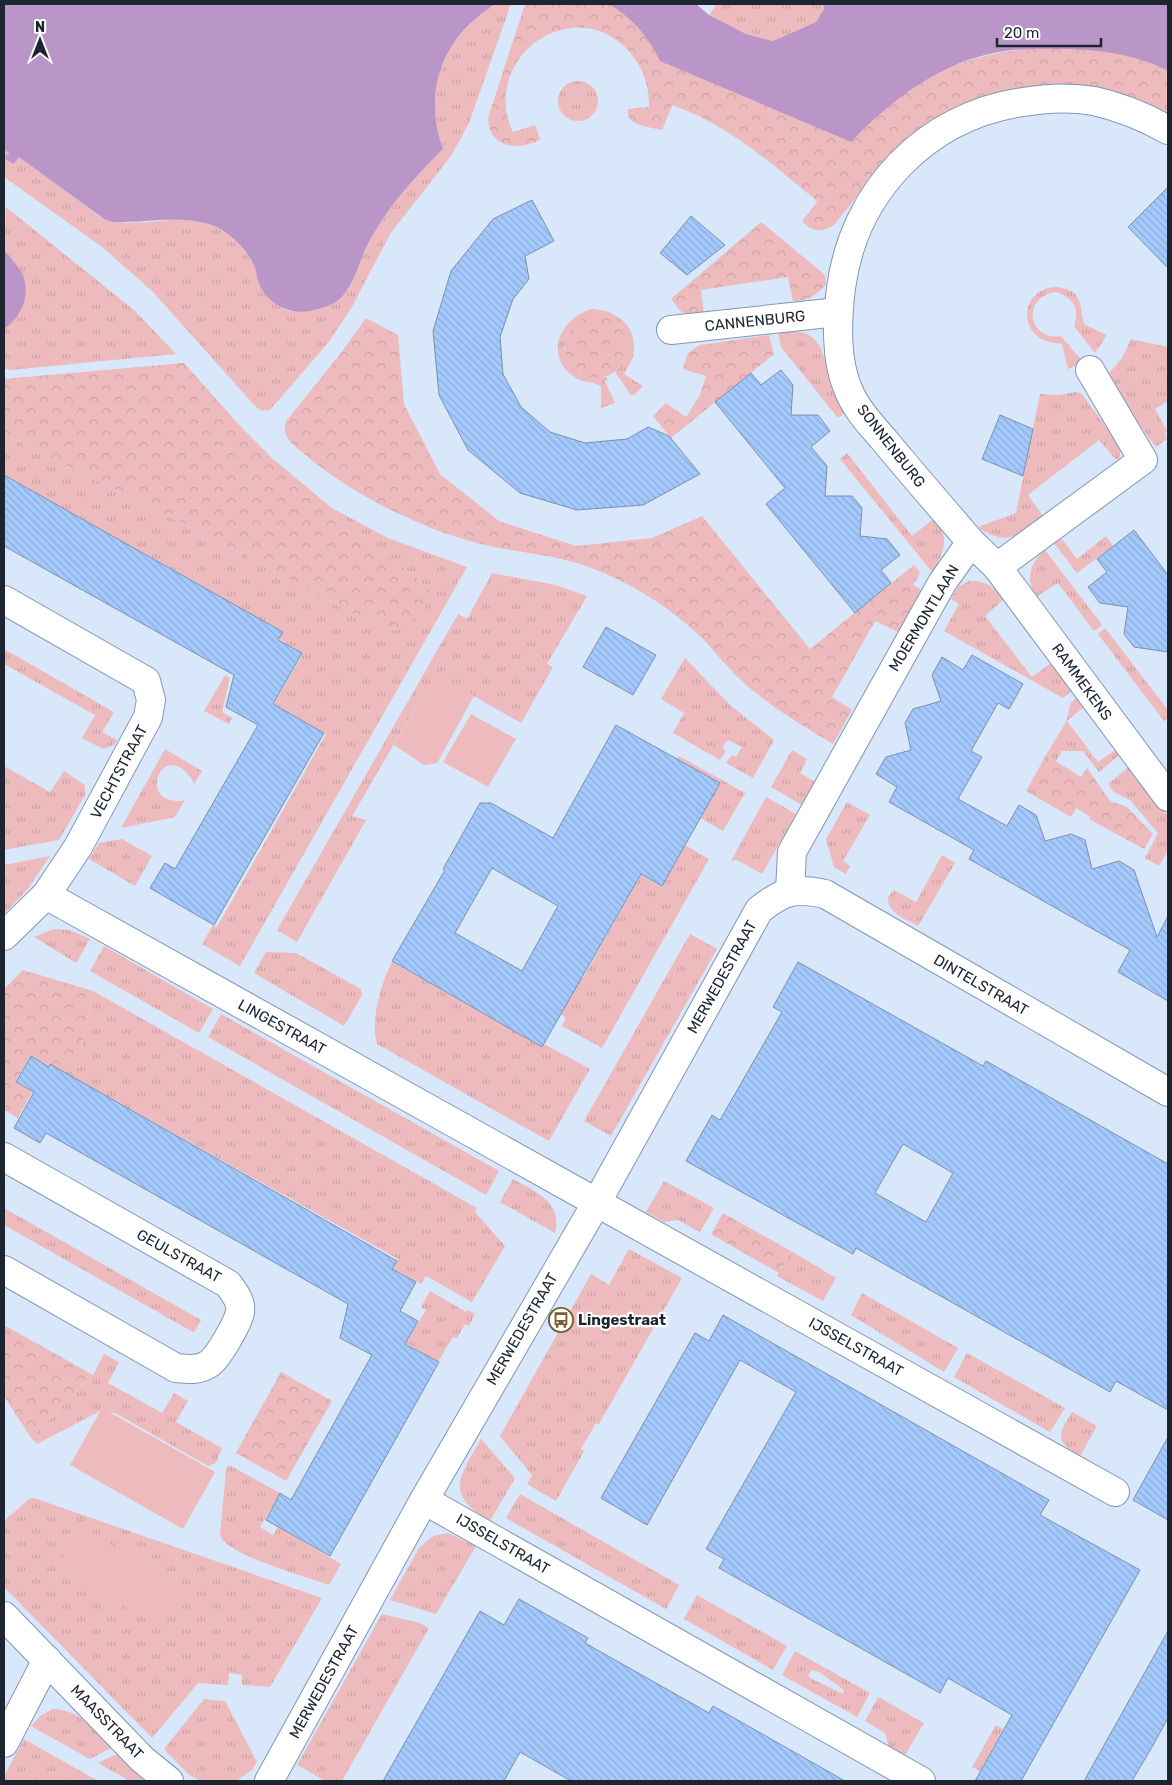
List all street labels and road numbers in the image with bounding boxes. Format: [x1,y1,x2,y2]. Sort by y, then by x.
street label: CANNENBURG [704,307,806,335]
street label: SONNENBURG [853,401,929,491]
street label: MOERMONTLAAN [885,561,963,675]
street label: RAMMEKENS [1048,640,1116,724]
street label: VECHTSTRAAT [87,722,151,822]
street label: MERWEDESTRAAT [683,917,761,1037]
street label: DINTELSTRAAT [930,951,1032,1020]
street label: LINGESTRAAT [235,995,329,1059]
street label: GEULSTRAAT [134,1225,225,1287]
street label: MERWEDESTRAAT [483,1269,562,1388]
street label: IJSSELSTRAAT [806,1314,907,1381]
street label: IJSSELSTRAAT [453,1510,553,1578]
street label: MERWEDESTRAAT [285,1622,363,1742]
street label: MAASSTRAAT [67,1681,147,1763]

